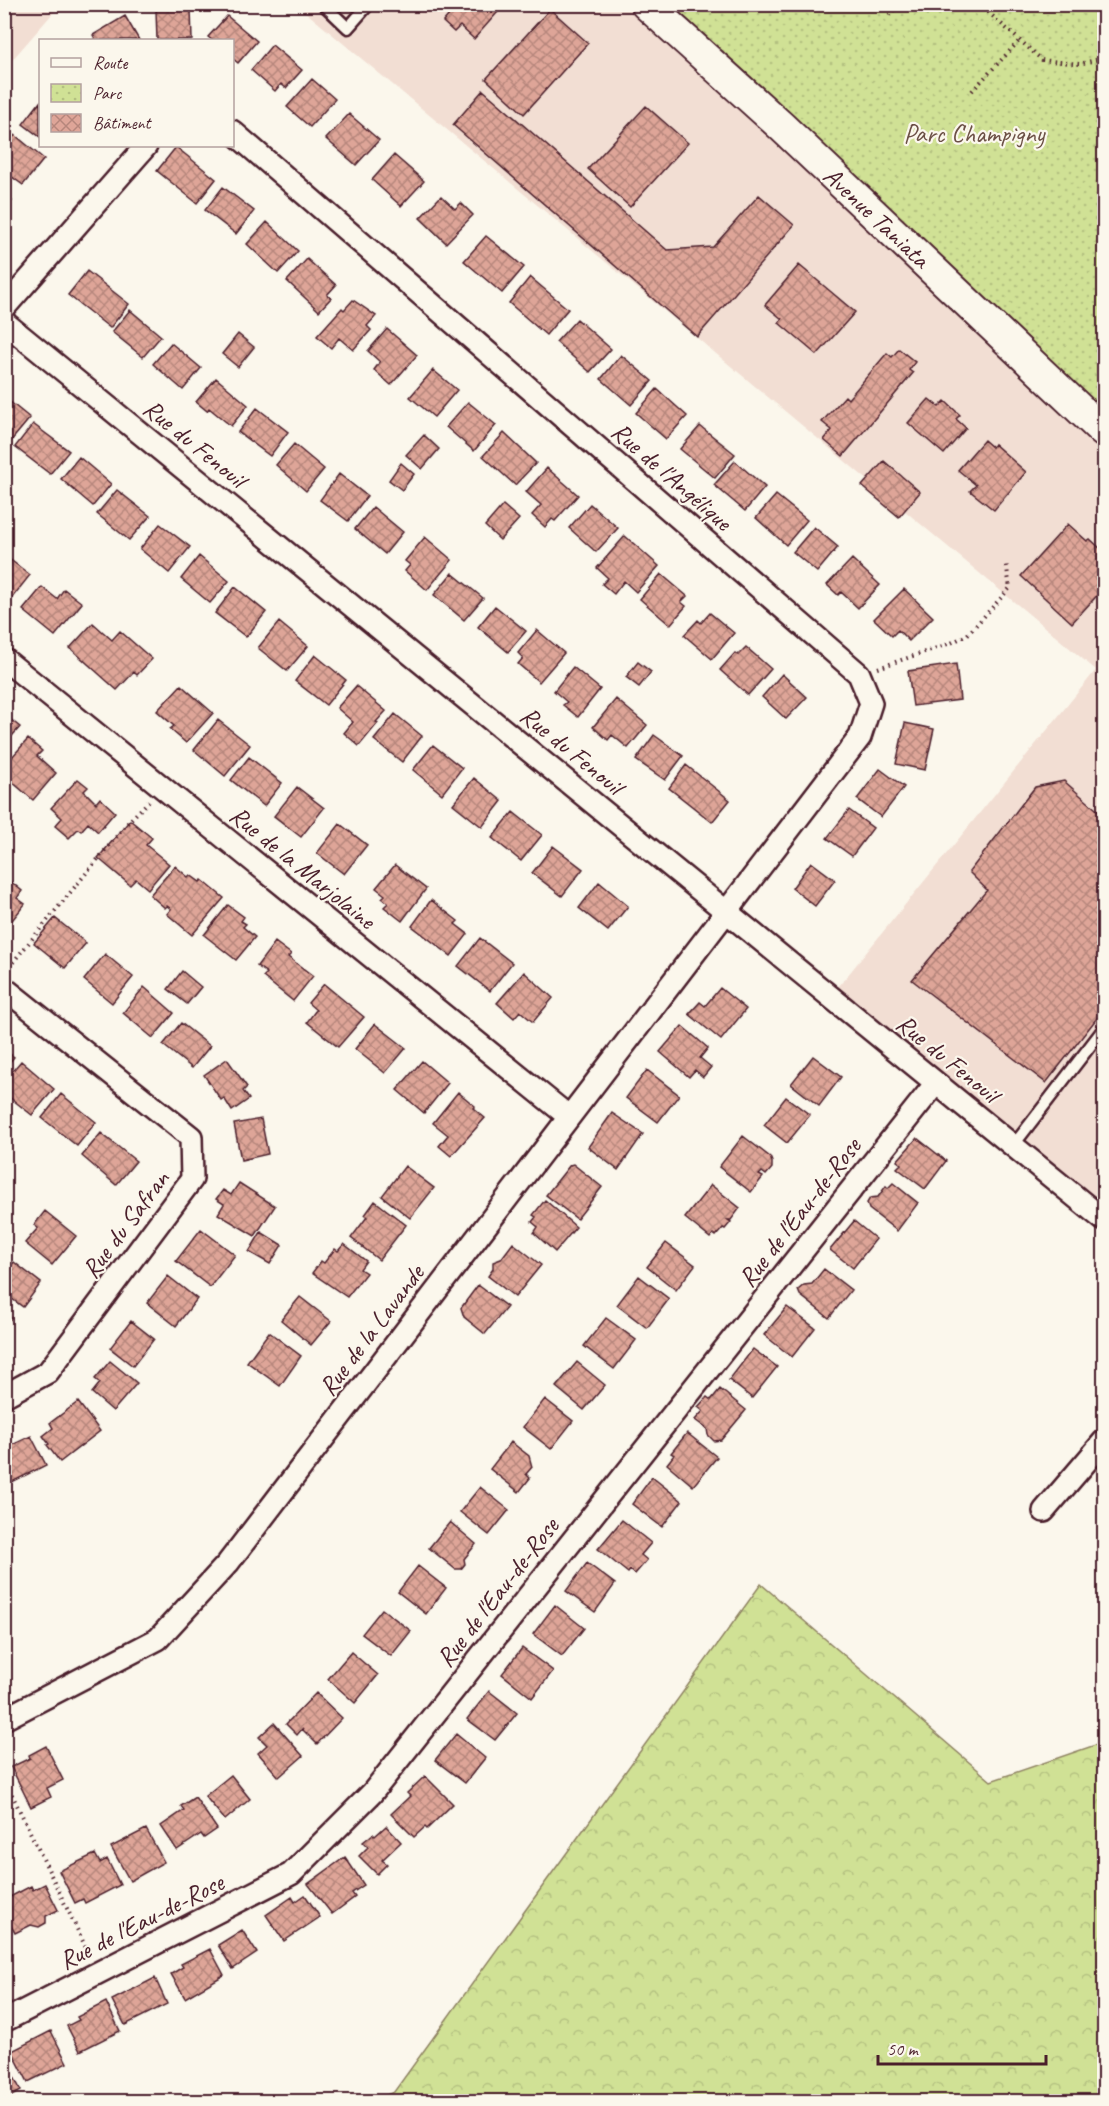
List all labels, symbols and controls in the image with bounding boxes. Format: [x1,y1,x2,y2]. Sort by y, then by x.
legend [39,39,234,147]
text: Route [93,52,128,74]
text: Parc [93,82,122,104]
text: Bâtiment [93,112,153,134]
park label: Parc Champigny [904,117,1047,150]
street label: Avenue Taniata [816,160,938,276]
street label: Rue du Fenouil [136,392,257,498]
street label: Rue de l'Angélique [605,415,740,539]
street label: Rue du Fenouil [513,699,634,805]
street label: Rue de la Marjolaine [223,798,384,937]
street label: Rue du Fenouil [889,1007,1010,1113]
street label: Rue de l'Eau-de-Rose [731,1130,869,1294]
street label: Rue du Safran [74,1163,177,1285]
street label: Rue de la Lavande [311,1256,433,1402]
street label: Rue de l'Eau-de-Rose [429,1510,567,1674]
street label: Rue de l'Eau-de-Rose [53,1865,231,1977]
scale bar [878,2028,1046,2066]
text: 50 m [887,2038,920,2060]

